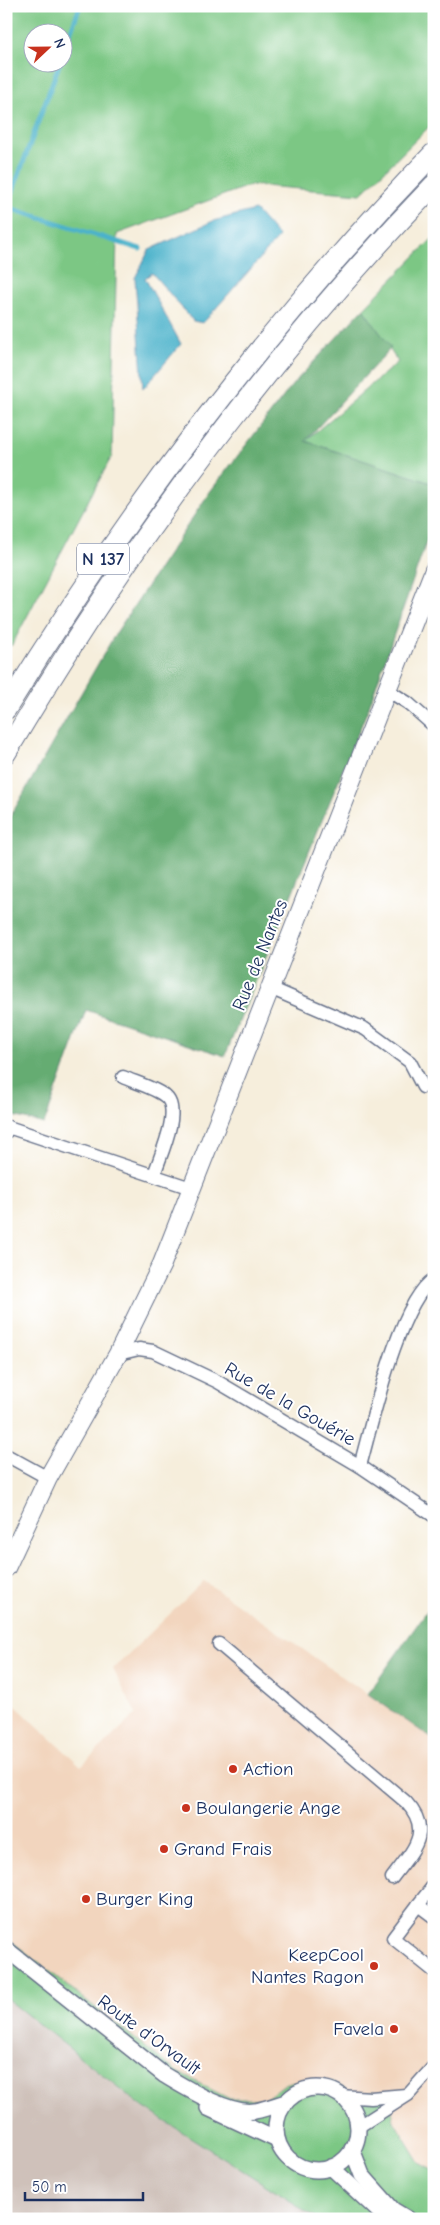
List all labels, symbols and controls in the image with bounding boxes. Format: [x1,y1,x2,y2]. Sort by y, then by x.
north arrow [22,22,72,72]
text: N [50,36,69,51]
road number: N 137 [77,544,129,574]
street label: Rue de Nantes [228,896,292,1014]
street label: Rue de la Gouérie [221,1358,359,1450]
place label: Action [243,1758,294,1780]
marker: Action [227,1763,239,1775]
place label: Boulangerie Ange [196,1797,340,1819]
marker: Boulangerie Ange [180,1802,192,1814]
place label: Grand Frais [174,1838,272,1860]
marker: Grand Frais [158,1843,170,1855]
place label: Burger King [96,1888,193,1910]
marker: Burger King [80,1893,92,1905]
place label: KeepCool Nantes Ragon [251,1944,364,1988]
marker: KeepCool Nantes Ragon [368,1960,380,1972]
street label: Route d'Orvault [93,1990,205,2080]
place label: Favela [333,2018,384,2040]
marker: Favela [388,2023,400,2035]
scale bar [25,2170,142,2202]
text: 50 m [32,2178,67,2196]

